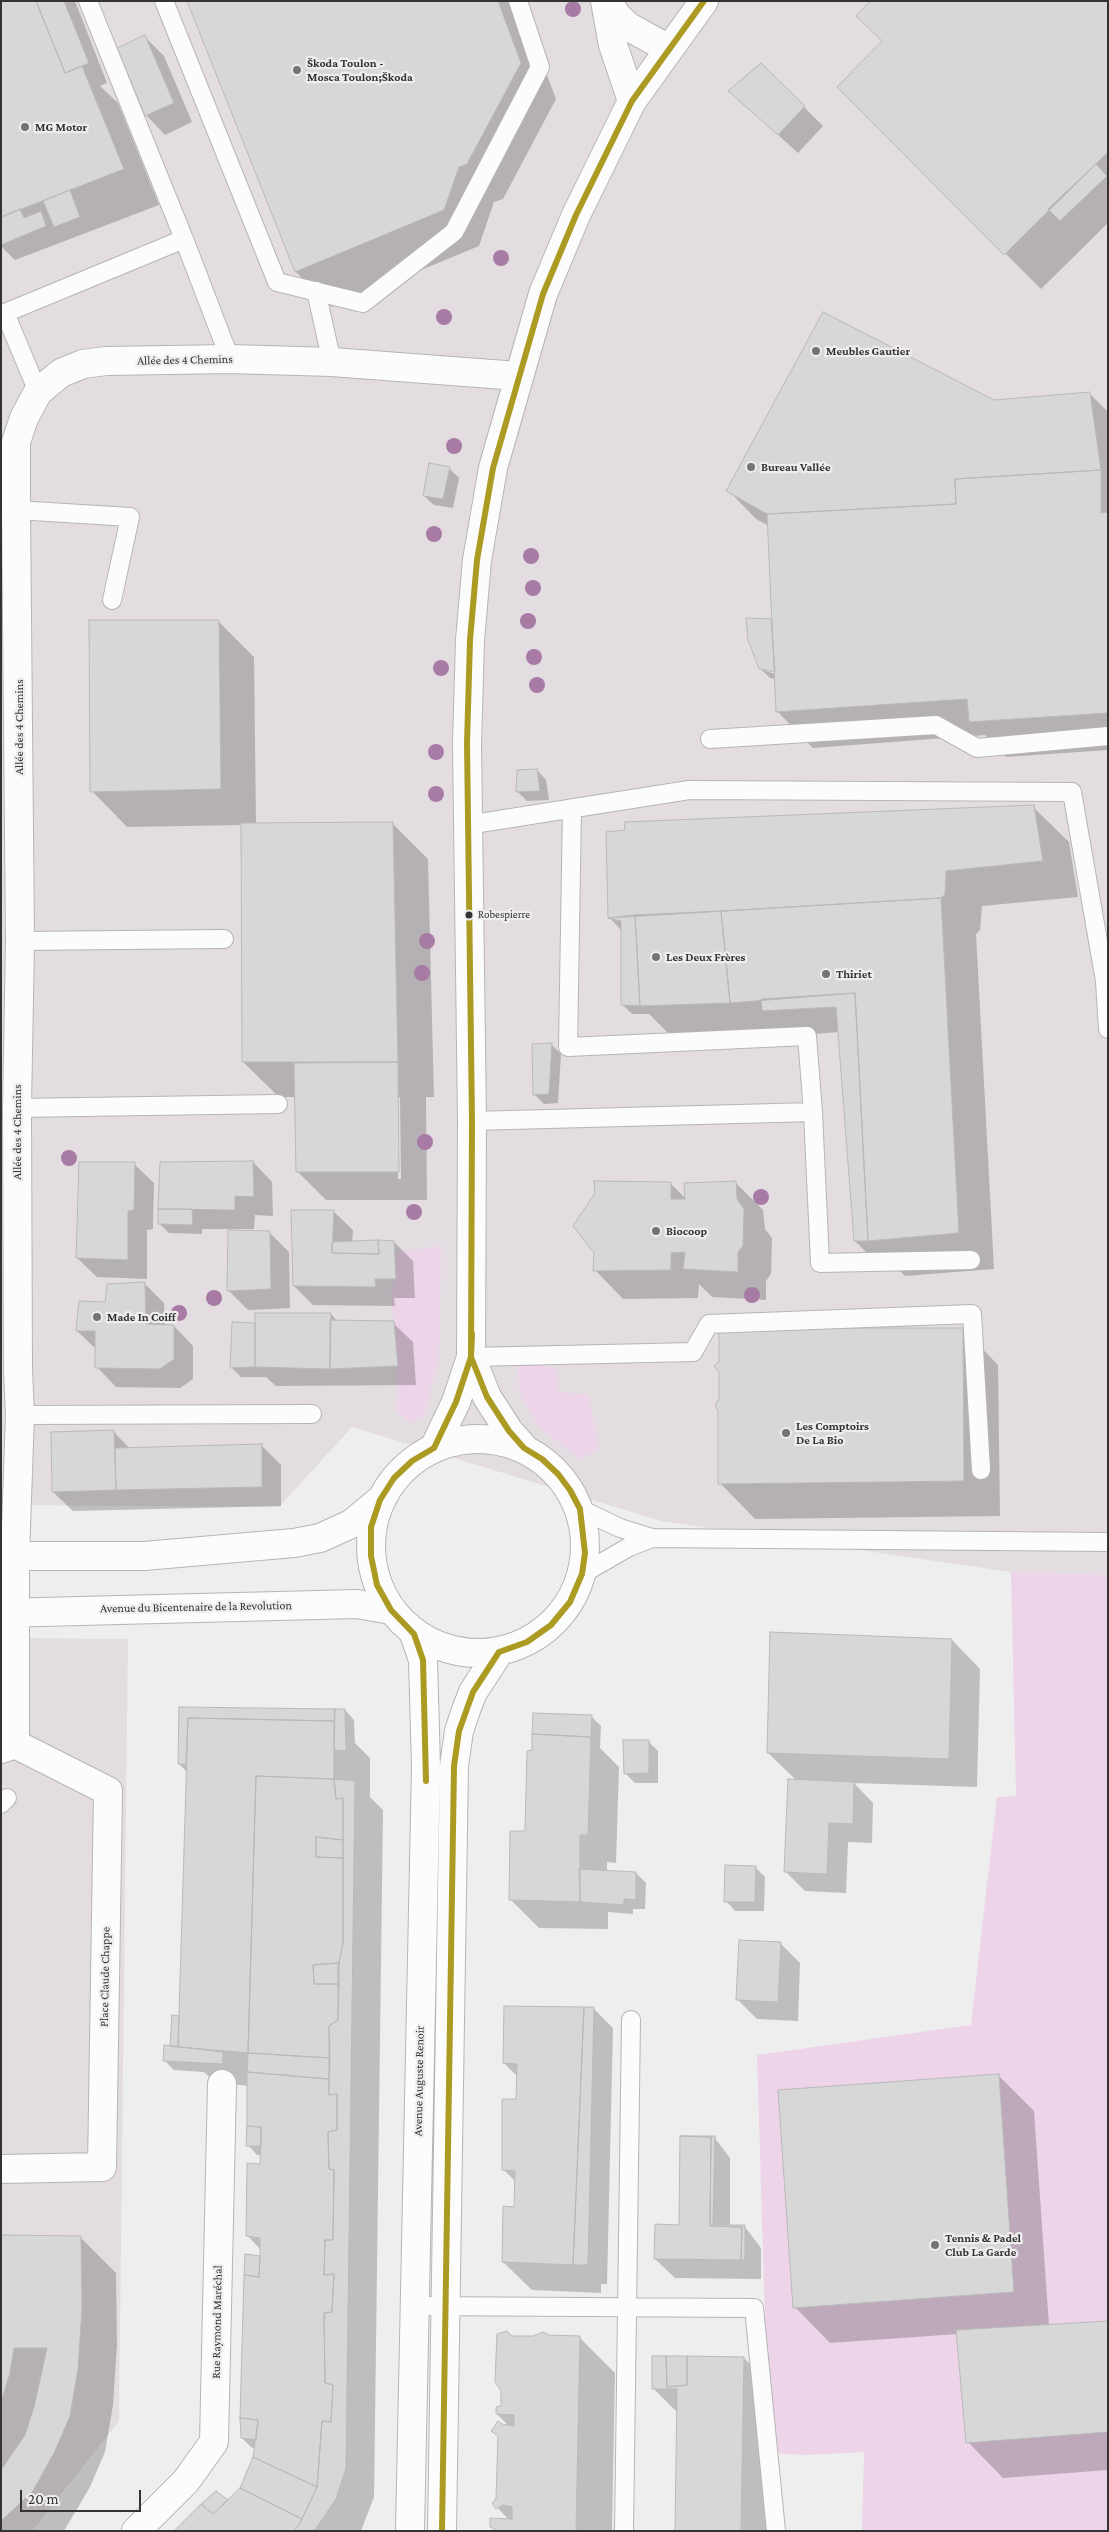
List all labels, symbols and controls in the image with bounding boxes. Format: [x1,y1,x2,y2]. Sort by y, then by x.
place label: Škoda Toulon - Mosca Toulon;Škoda [307,56,413,84]
marker: Škoda Toulon - Mosca Toulon;Škoda [291,64,303,76]
place label: MG Motor [35,120,87,134]
marker: MG Motor [19,121,31,133]
place label: Meubles Gautier [826,344,910,358]
marker: Meubles Gautier [810,345,822,357]
street label: Allée des 4 Chemins [137,352,233,368]
place label: Bureau Vallée [761,460,830,474]
marker: Bureau Vallée [745,461,757,473]
street label: Allée des 4 Chemins [12,679,26,775]
place label: Robespierre [478,908,530,922]
marker: Robespierre [464,910,474,920]
place label: Les Deux Frères [666,950,745,964]
marker: Les Deux Frères [650,951,662,963]
place label: Thiriet [836,967,872,981]
marker: Thiriet [820,968,832,980]
street label: Allée des 4 Chemins [10,1084,24,1180]
place label: Biocoop [666,1224,707,1238]
marker: Biocoop [650,1225,662,1237]
place label: Made In Coiff [107,1310,176,1324]
marker: Made In Coiff [91,1311,103,1323]
place label: Les Comptoirs De La Bio [796,1419,869,1447]
marker: Les Comptoirs De La Bio [780,1427,792,1439]
street label: Avenue du Bicentenaire de la Revolution [100,1598,292,1616]
street label: Place Claude Chappe [97,1927,113,2027]
street label: Avenue Auguste Renoir [411,2026,427,2136]
place label: Tennis & Padel Club La Garde [945,2231,1021,2259]
marker: Tennis & Padel Club La Garde [929,2239,941,2251]
street label: Rue Raymond Maréchal [209,2265,225,2379]
scale bar [22,2480,144,2512]
text: 20 m [28,2491,59,2507]

